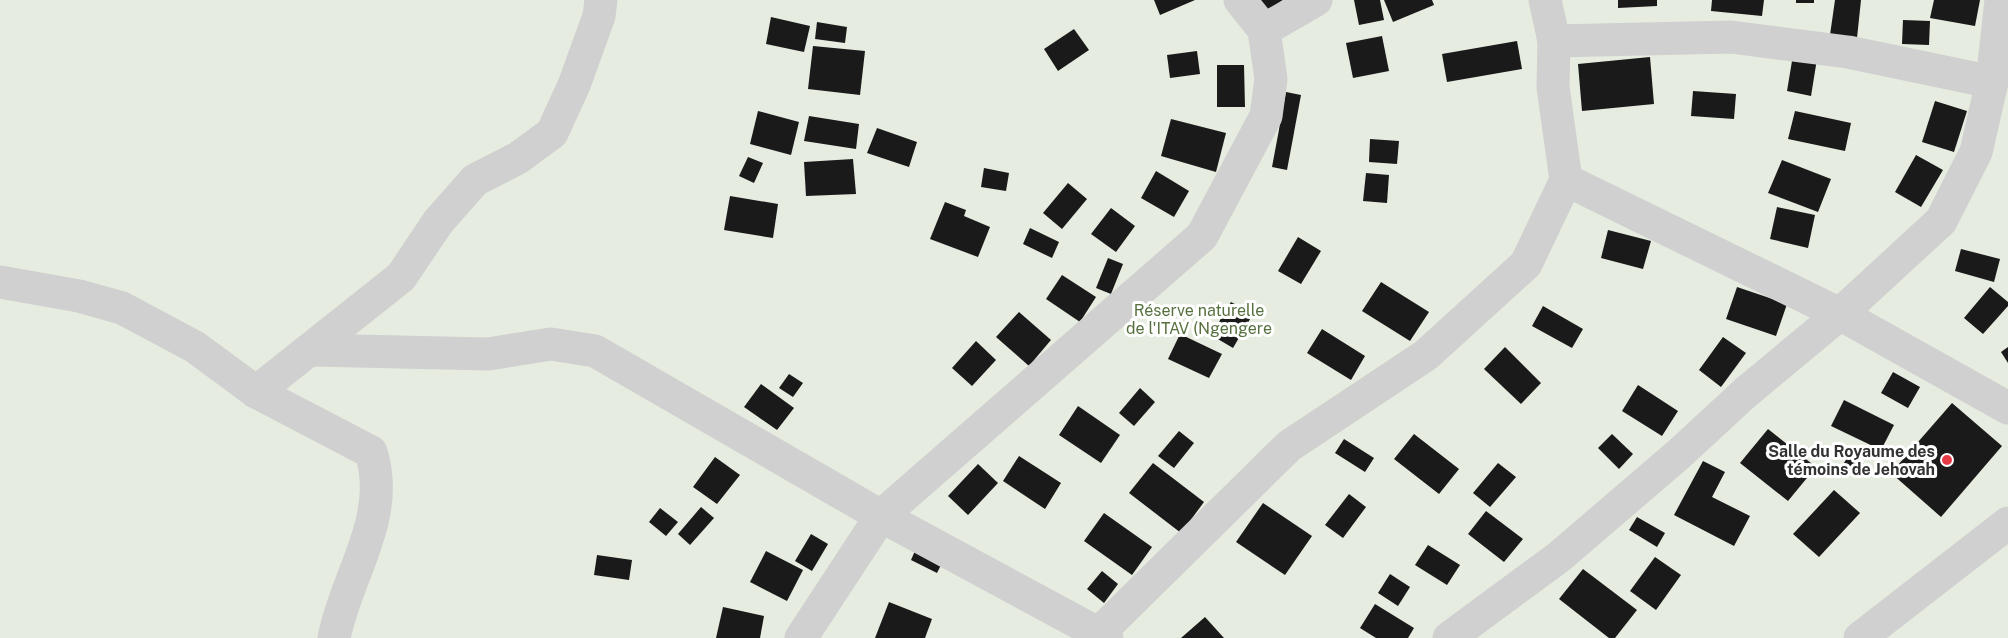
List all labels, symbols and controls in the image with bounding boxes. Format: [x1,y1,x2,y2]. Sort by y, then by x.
park label: Réserve naturelle de l'ITAV (Ngengere [1126,301,1272,338]
place label: Salle du Royaume des témoins de Jehovah [1768,442,1935,479]
marker: Salle du Royaume des témoins de Jehovah [1940,453,1954,467]

